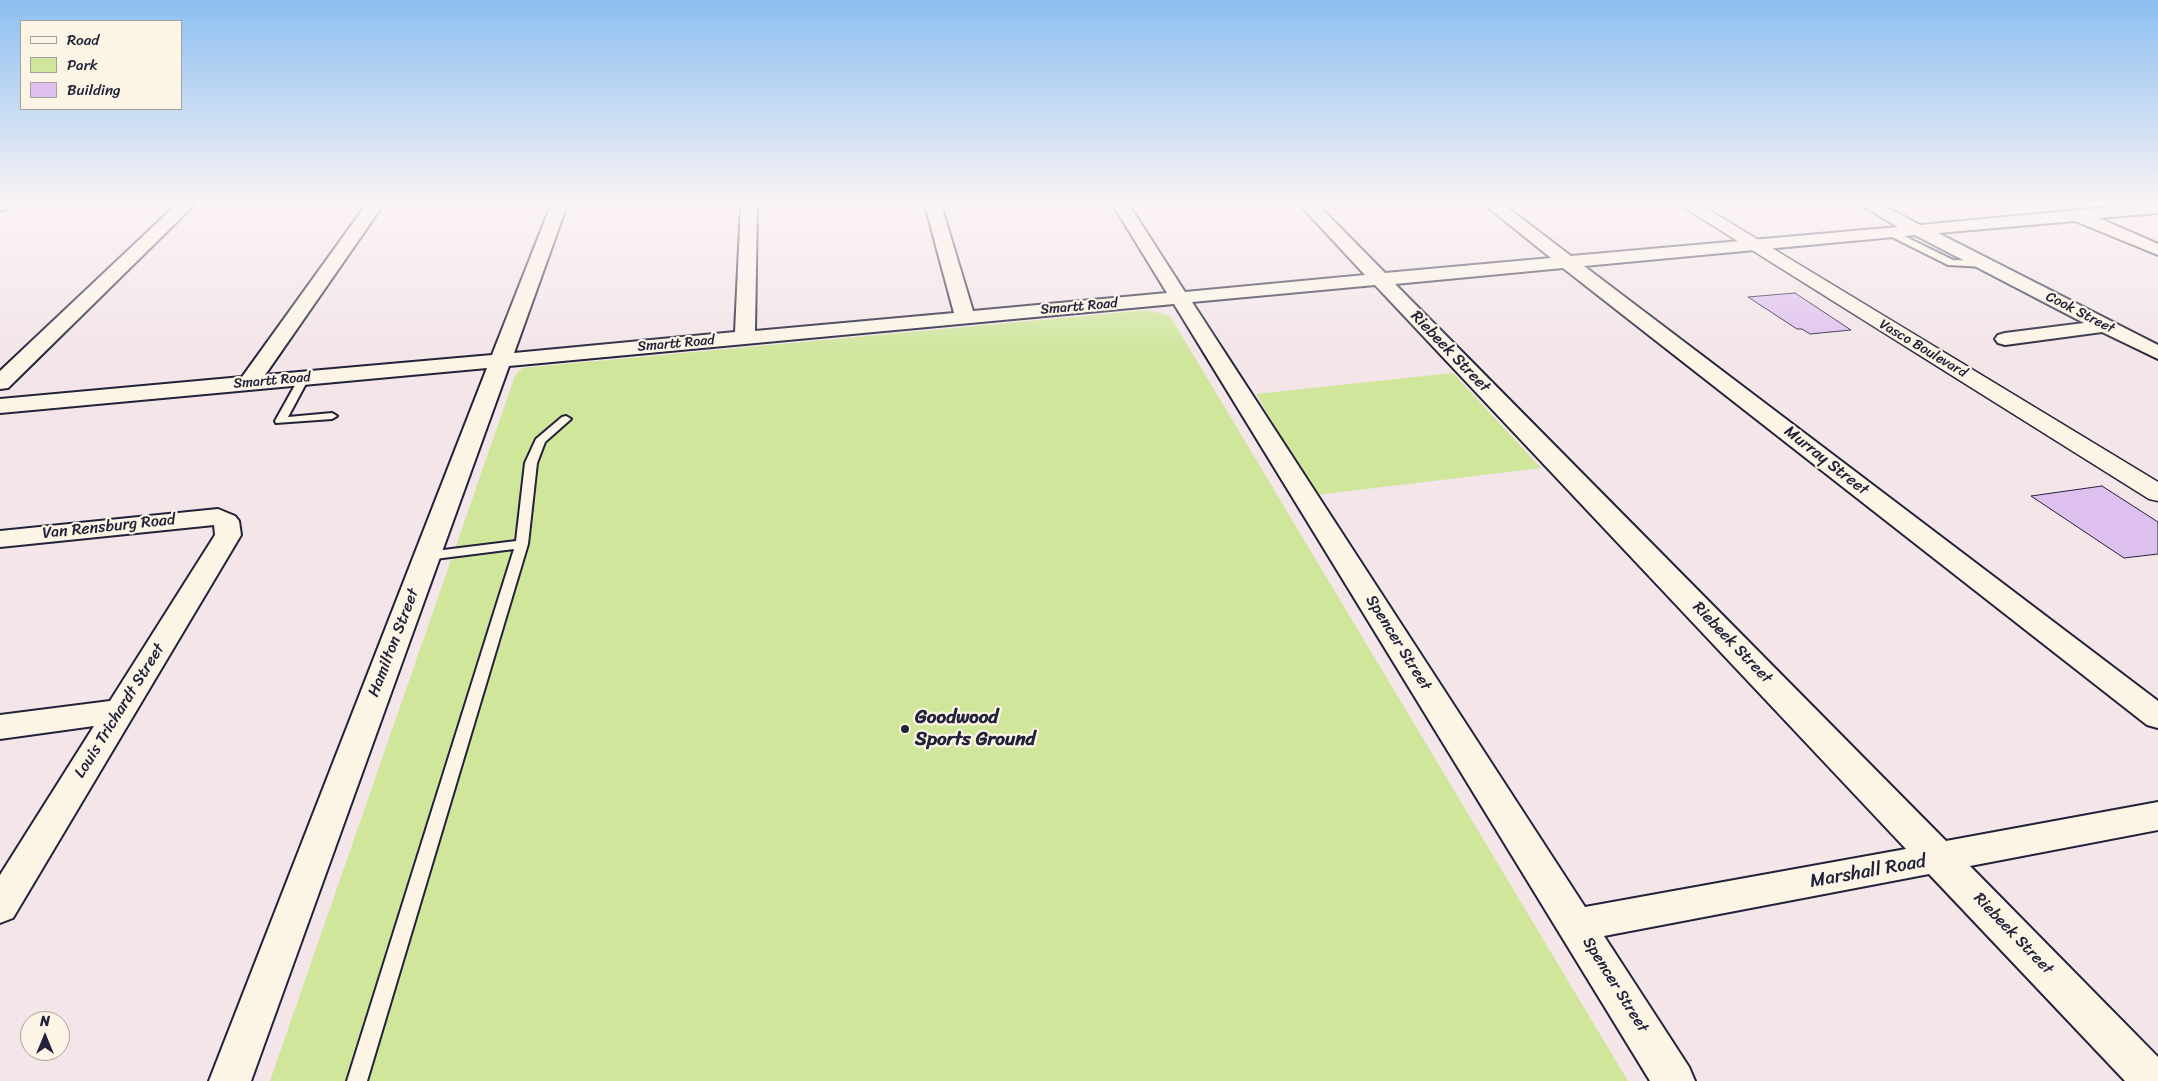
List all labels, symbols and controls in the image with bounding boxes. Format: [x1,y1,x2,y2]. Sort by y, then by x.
legend [20,20,182,110]
text: Road [67,27,99,53]
text: Park [67,52,98,78]
text: Building [67,77,121,103]
street label: Cook Street [2043,289,2117,337]
street label: Smartt Road [1040,295,1118,319]
street label: Riebeek Street [1406,307,1494,397]
street label: Vasco Boulevard [1876,316,1970,382]
street label: Smartt Road [637,332,715,356]
street label: Smartt Road [233,369,311,393]
street label: Murray Street [1780,422,1872,500]
street label: Van Rensburg Road [42,510,176,544]
street label: Hamilton Street [365,586,423,700]
street label: Spencer Street [1361,592,1435,694]
street label: Riebeek Street [1688,598,1776,688]
street label: Louis Trichardt Street [71,640,169,782]
place label: Goodwood Sports Ground [915,707,1035,751]
marker: Goodwood Sports Ground [899,723,911,735]
street label: Marshall Road [1808,851,1928,893]
street label: Riebeek Street [1969,889,2057,979]
street label: Spencer Street [1578,934,1652,1036]
text: N [40,1009,50,1034]
north arrow [20,1011,70,1061]

